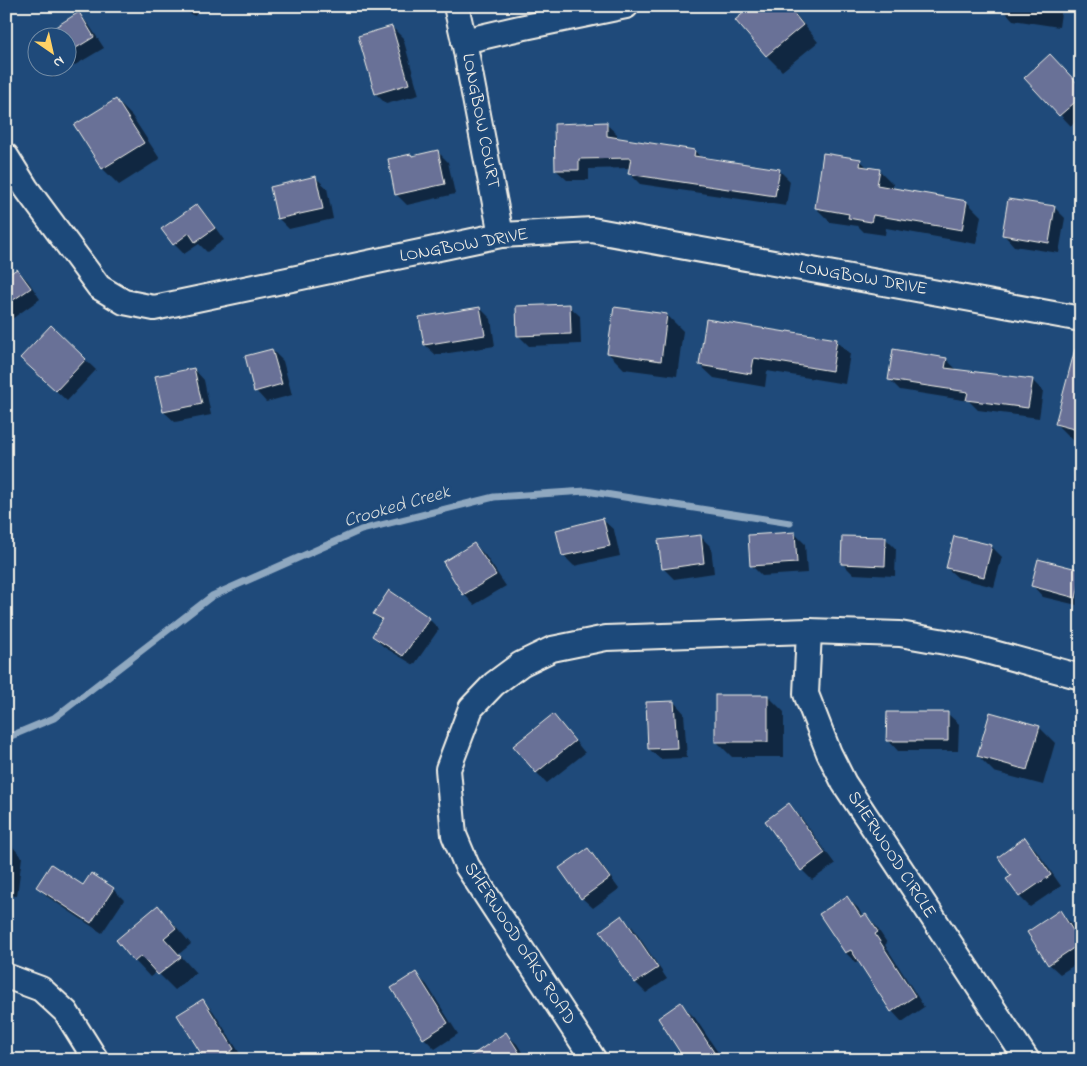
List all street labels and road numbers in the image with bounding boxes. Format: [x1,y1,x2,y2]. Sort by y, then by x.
street label: LONGBOW COURT [454,51,506,191]
street label: LONGBOW DRIVE [398,222,530,270]
street label: LONGBOW DRIVE [797,255,929,303]
street label: SHERWOOD CIRCLE [840,786,942,924]
street label: SHERWOOD OAKS ROAD [456,857,582,1031]

